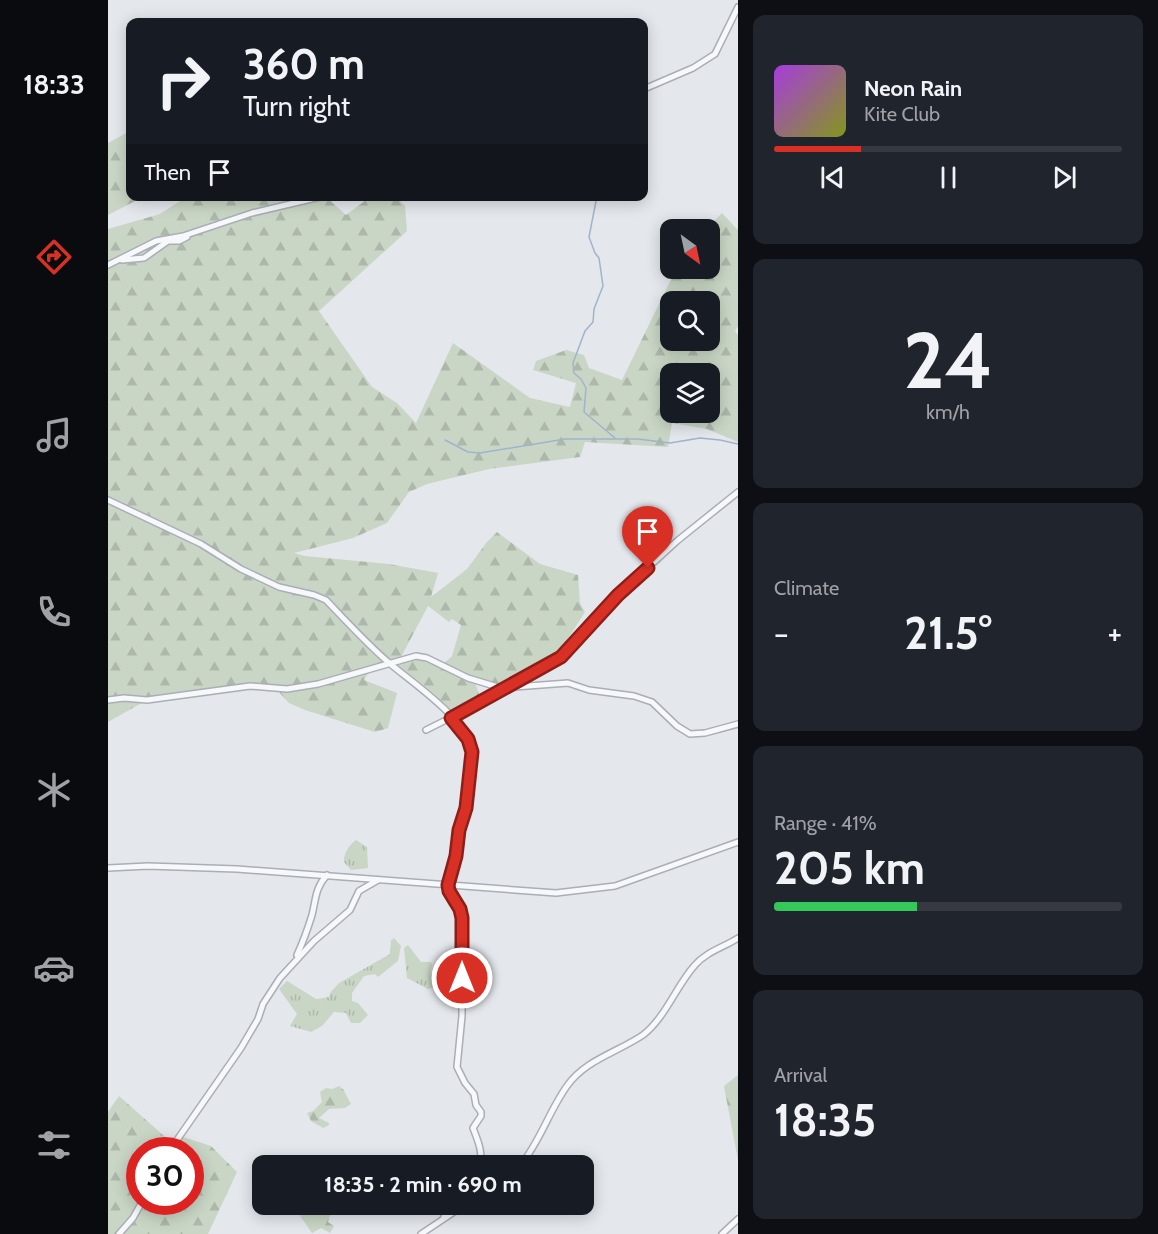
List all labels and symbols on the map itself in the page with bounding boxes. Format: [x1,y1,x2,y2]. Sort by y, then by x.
north arrow [660,219,720,279]
pin [622,506,673,568]
position arrow [430,946,494,1010]
speed limit sign: 30 [126,1137,204,1215]

